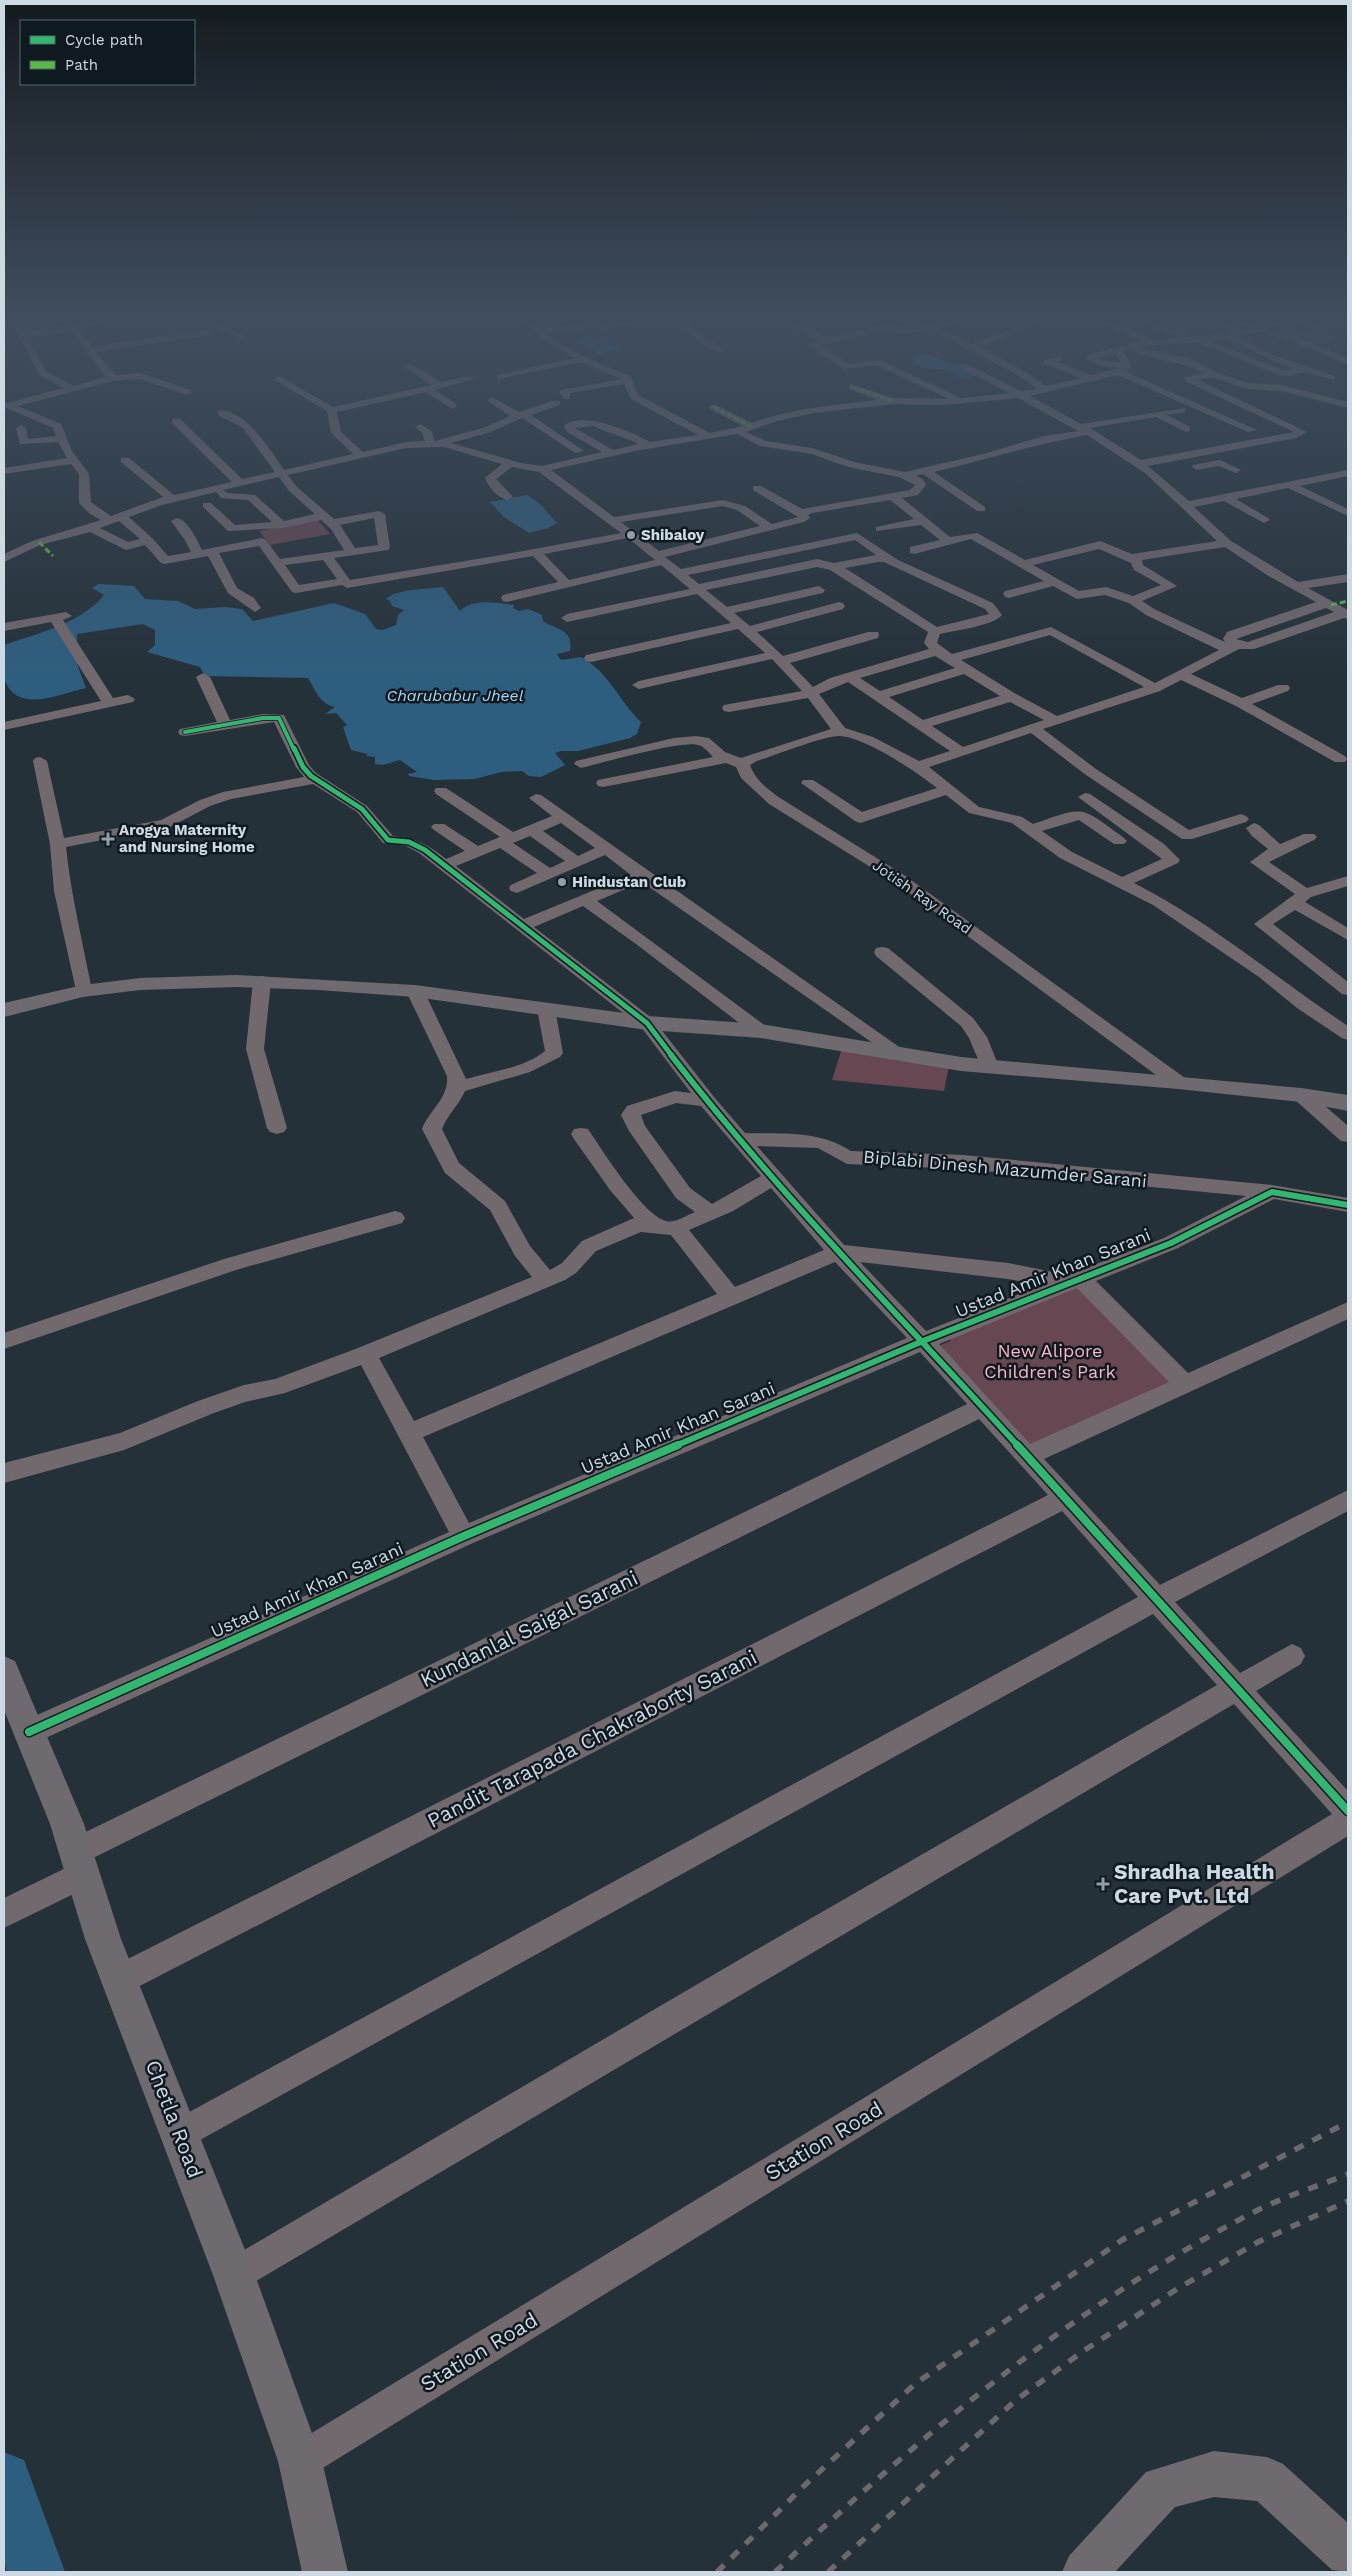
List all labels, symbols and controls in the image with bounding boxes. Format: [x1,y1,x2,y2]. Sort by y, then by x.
legend [20,20,195,85]
text: Cycle path [65,31,143,49]
text: Path [65,56,98,74]
place label: Shibaloy [641,526,705,544]
marker: Shibaloy [625,529,637,541]
water label: Charubabur Jheel [386,686,524,705]
place label: Arogya Maternity and Nursing Home [119,821,255,856]
marker: Arogya Maternity and Nursing Home [101,832,115,846]
street label: Jotish Ray Road [869,856,975,938]
place label: Hindustan Club [572,873,686,891]
marker: Hindustan Club [556,876,568,888]
street label: Biplabi Dinesh Mazumder Sarani [862,1146,1148,1191]
street label: Ustad Amir Khan Sarani [952,1224,1153,1321]
park label: New Alipore Children's Park [984,1340,1116,1382]
street label: Ustad Amir Khan Sarani [578,1377,778,1478]
street label: Ustad Amir Khan Sarani [207,1538,406,1642]
street label: Kundanlal Saigal Sarani [416,1565,642,1692]
street label: Pandit Tarapada Chakraborty Sarani [423,1644,761,1833]
place label: Shradha Health Care Pvt. Ltd [1114,1859,1275,1908]
marker: Shradha Health Care Pvt. Ltd [1096,1877,1110,1891]
street label: Chetla Road [141,2056,208,2181]
street label: Station Road [761,2096,887,2185]
street label: Station Road [416,2307,542,2396]

